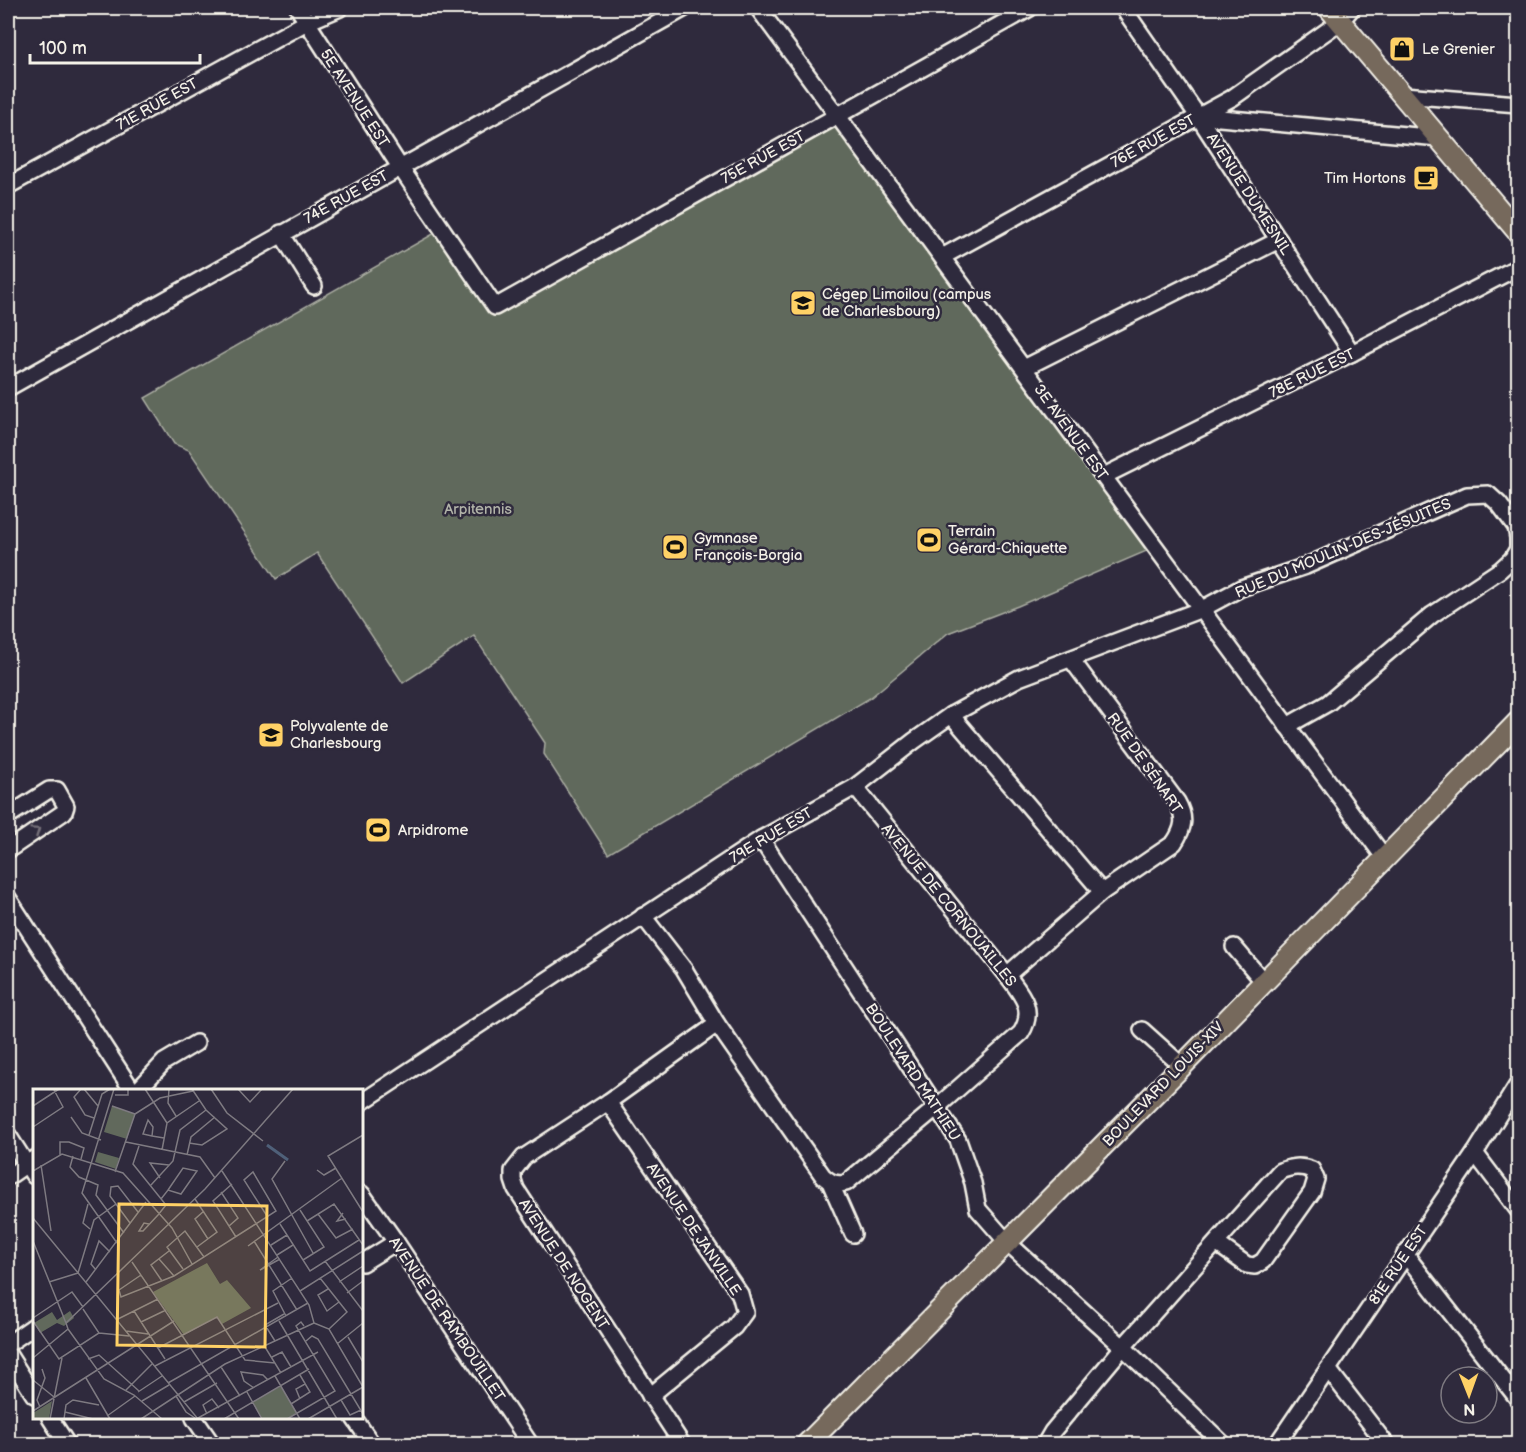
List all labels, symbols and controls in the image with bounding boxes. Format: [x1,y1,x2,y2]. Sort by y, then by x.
scale bar [30,27,200,65]
shop icon: Le Grenier [1387,34,1417,64]
text: 100 m [39,38,87,59]
place label: Le Grenier [1422,40,1495,59]
street label: 5E AVENUE EST [316,46,393,151]
street label: 71E RUE EST [113,74,201,135]
street label: 76E RUE EST [1108,110,1199,172]
street label: 75E RUE EST [718,127,809,188]
street label: AVENUE DUMESNIL [1202,130,1295,259]
cafe icon: Tim Hortons [1411,163,1441,193]
street label: 74E RUE EST [301,166,392,228]
place label: Tim Hortons [1324,169,1407,188]
place label: Cégep Limoilou (campus de Charlesbourg) [822,285,992,321]
school or university icon: Cégep Limoilou (campus de Charlesbourg) [788,288,818,318]
street label: 78E RUE EST [1266,344,1358,402]
street label: 3E AVENUE EST [1029,381,1112,484]
street label: RUE DU MOULIN-DES-JÉSUITES [1232,494,1454,603]
park label: Arpitennis [444,500,512,519]
place label: Terrain Gérard-Chiquette [948,522,1067,558]
sports icon: Terrain Gérard-Chiquette [914,525,944,555]
place label: Gymnase François-Borgia [694,529,803,565]
sports icon: Gymnase François-Borgia [660,532,690,562]
street label: RUE DE SÉNART [1103,709,1186,817]
place label: Polyvalente de Charlesbourg [290,717,388,753]
school or university icon: Polyvalente de Charlesbourg [256,720,286,750]
street label: 79E RUE EST [726,803,816,868]
sports icon: Arpidrome [363,815,393,845]
street label: AVENUE DE CORNOUAILLES [877,820,1020,991]
place label: Arpidrome [398,821,468,840]
one-way arrow [29,827,40,838]
street label: BOULEVARD MATHIEU [861,1000,964,1145]
street label: BOULEVARD LOUIS-XIV [1099,1017,1228,1151]
inset map [33,1089,363,1419]
street label: AVENUE DE JANVILLE [642,1159,745,1299]
street label: AVENUE DE NOGENT [514,1195,613,1333]
street label: 81E RUE EST [1365,1222,1432,1309]
street label: AVENUE DE RAMBOUILLET [384,1233,509,1405]
north arrow [1439,1365,1499,1425]
text: N [1463,1399,1475,1418]

